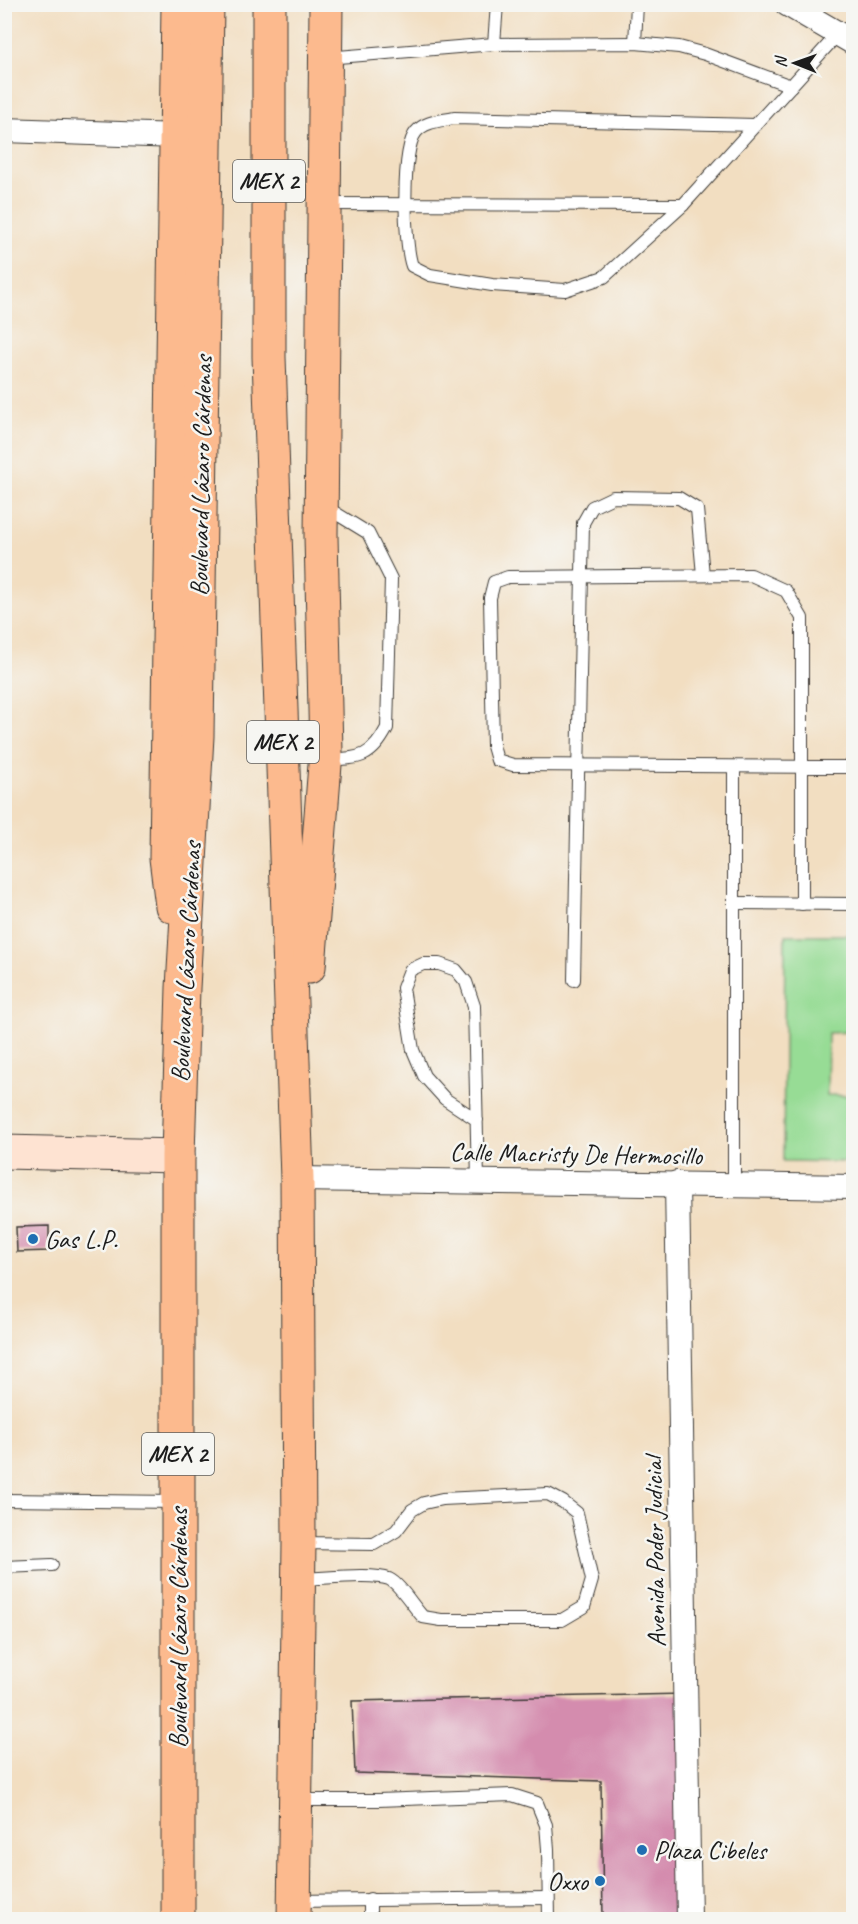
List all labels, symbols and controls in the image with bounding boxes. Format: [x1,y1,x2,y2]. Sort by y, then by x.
north arrow [765,33,825,93]
text: N [771,55,791,68]
road number: MEX 2 [233,160,305,202]
street label: Boulevard Lázaro Cárdenas [182,353,220,597]
road number: MEX 2 [247,721,319,763]
street label: Boulevard Lázaro Cárdenas [163,839,209,1083]
street label: Calle Macristy De Hermosillo [450,1135,704,1173]
place label: Gas L.P. [45,1223,118,1256]
marker: Gas L.P. [26,1232,40,1246]
road number: MEX 2 [142,1433,214,1475]
street label: Avenida Poder Judicial [637,1452,673,1647]
street label: Boulevard Lázaro Cárdenas [162,1506,195,1748]
place label: Plaza Cibeles [654,1834,768,1867]
marker: Plaza Cibeles [635,1843,649,1857]
place label: Oxxo [547,1865,590,1898]
marker: Oxxo [593,1874,607,1888]

